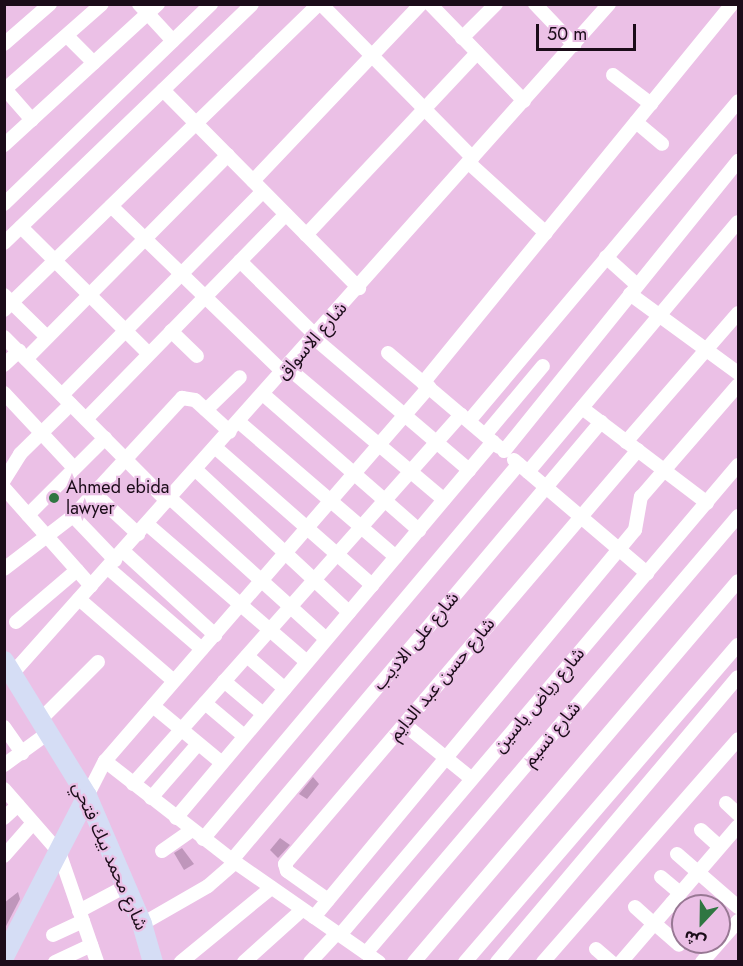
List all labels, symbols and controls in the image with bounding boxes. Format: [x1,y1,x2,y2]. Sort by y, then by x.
scale bar [539,12,640,50]
text: 50 m [547,21,587,47]
street label: شارع الاسواق [272,298,352,384]
place label: Ahmed ebida lawyer [66,477,169,520]
marker: Ahmed ebida lawyer [47,491,61,505]
street label: شارع على الاديب [369,587,463,695]
street label: شارع حسن عبد الدايم [384,613,500,745]
street label: شارع رياض ياسين [489,643,589,757]
street label: شارع نسيم [519,697,585,771]
street label: شارع محمد بيك فتحي [68,779,152,933]
north arrow [671,894,731,954]
text: ش [680,925,709,954]

